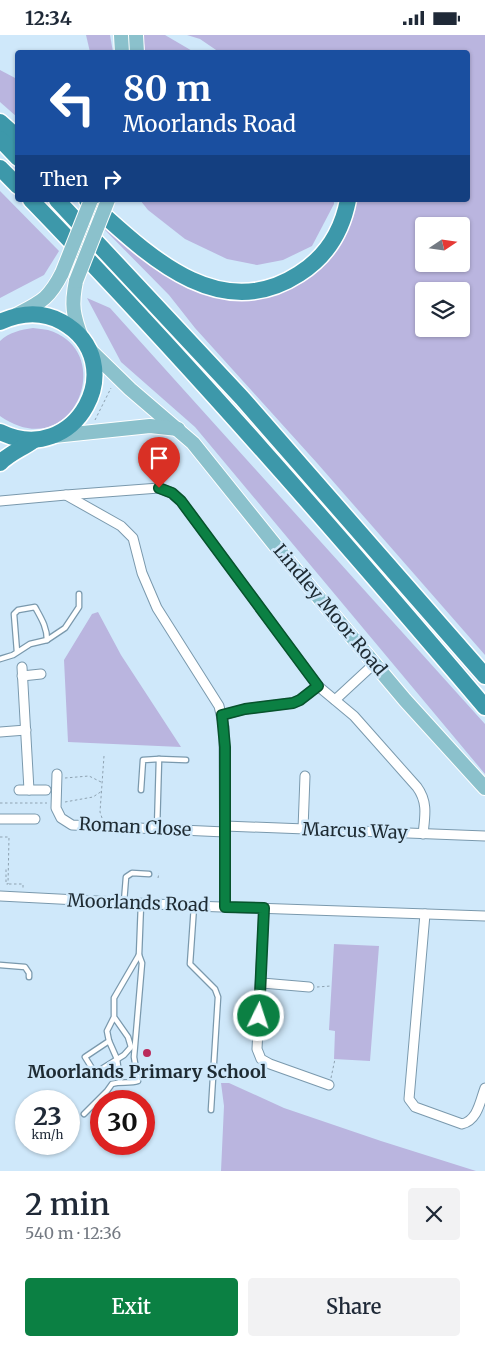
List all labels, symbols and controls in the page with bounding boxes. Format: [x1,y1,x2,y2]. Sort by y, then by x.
text: 12:34 [25,6,72,30]
text: 80 m [123,67,211,111]
icon: left [40,70,105,135]
text: Moorlands Road [123,110,296,138]
icon: right [98,165,126,193]
text: Then [40,167,88,191]
north arrow [415,217,470,273]
map controls [415,217,470,337]
button: layers [415,282,470,337]
pin [138,437,180,488]
icon: arrive [145,444,173,472]
street label: Lindley Moor Road [269,539,392,680]
street label: Roman Close [78,812,192,841]
street label: Marcus Way [302,817,409,844]
street label: Moorlands Road [67,889,209,916]
position arrow [232,989,284,1041]
marker: Moorlands Primary School [141,1047,153,1059]
place label: Moorlands Primary School [28,1060,267,1083]
speed limit sign: 30 [90,1090,155,1155]
text: 23 [33,1100,62,1132]
text: km/h [32,1127,63,1142]
text: 2 min [25,1185,110,1223]
button: close [408,1188,460,1240]
text: 540 m · 12:36 [25,1223,121,1243]
button: Exit [25,1278,238,1336]
button: Share [248,1278,460,1336]

